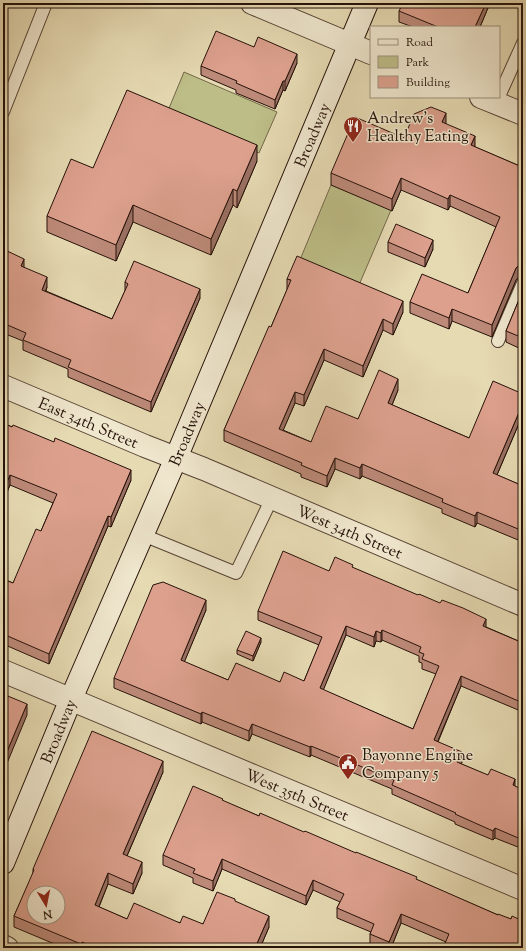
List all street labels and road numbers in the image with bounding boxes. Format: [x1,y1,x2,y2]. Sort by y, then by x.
street label: Broadway [290,100,338,172]
street label: East 34th Street [34,393,142,456]
street label: Broadway [165,399,212,470]
street label: West 34th Street [292,501,406,566]
street label: Broadway [36,696,84,768]
street label: West 35th Street [241,765,352,829]

